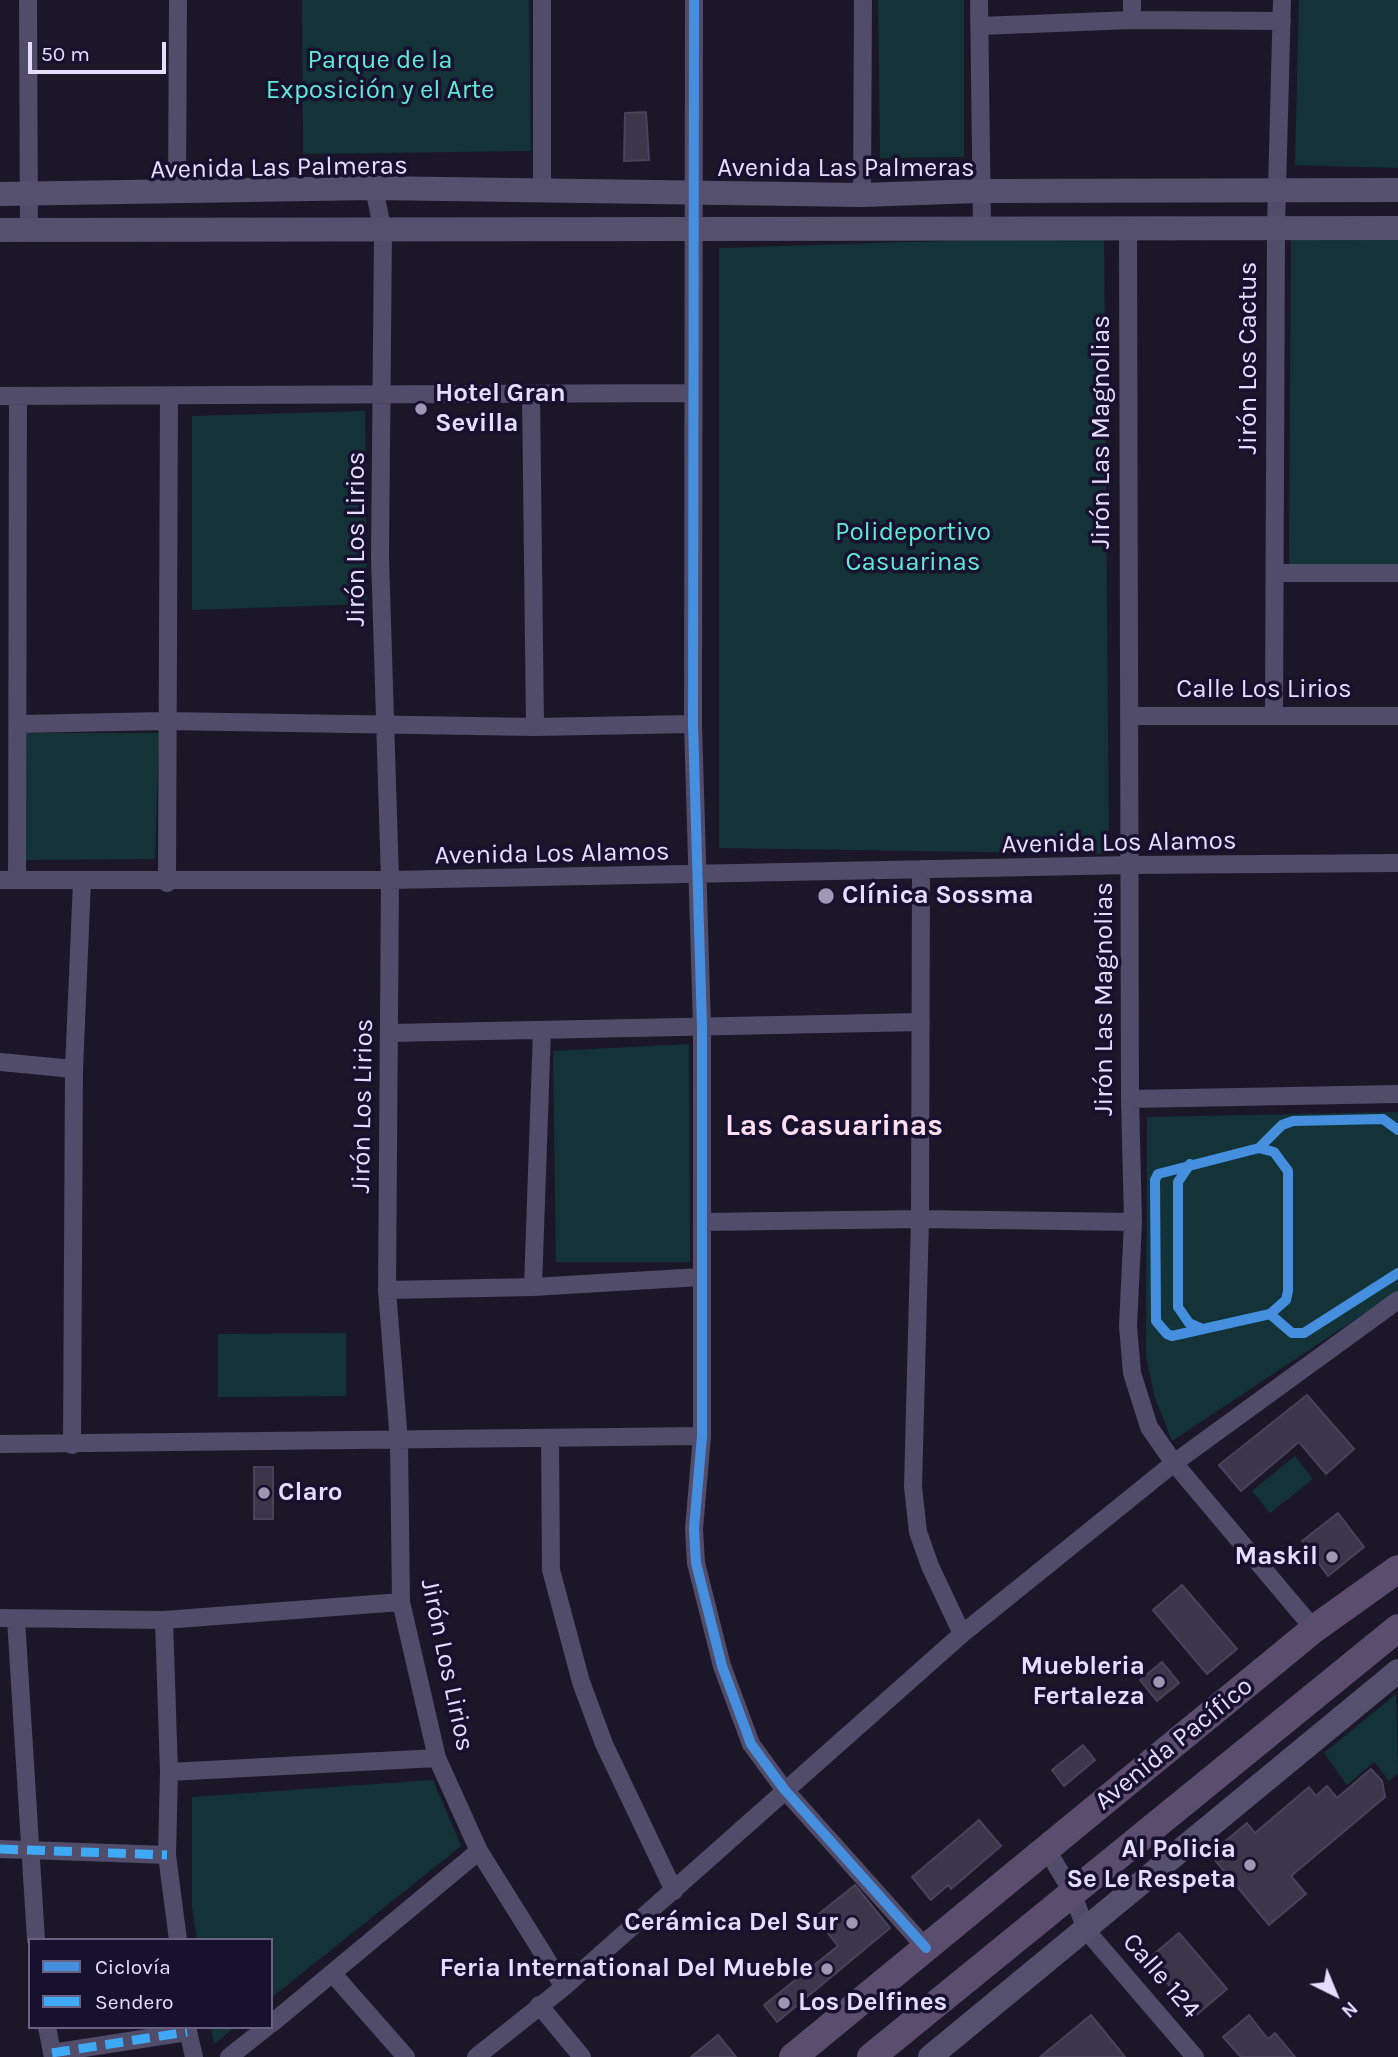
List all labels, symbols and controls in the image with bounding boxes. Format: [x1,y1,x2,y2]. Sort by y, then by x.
scale bar [32,28,170,72]
text: 50 m [41,42,90,66]
park label: Parque de la Exposición y el Arte [266,45,494,106]
street label: Avenida Las Palmeras [150,150,408,186]
street label: Avenida Las Palmeras [717,153,975,185]
street label: Jirón Los Cactus [1233,262,1265,454]
street label: Jirón Las Magnolias [1086,315,1118,549]
place label: Hotel Gran Sevilla [435,378,566,440]
marker: Hotel Gran Sevilla [413,401,429,417]
street label: Jirón Los Lirios [341,452,373,626]
park label: Polideportivo Casuarinas [835,517,991,578]
street label: Calle Los Lirios [1176,674,1352,706]
street label: Avenida Los Alamos [1001,825,1237,861]
street label: Avenida Los Alamos [434,836,670,872]
place label: Clínica Sossma [842,880,1034,912]
street label: Jirón Las Magnolias [1089,882,1121,1116]
marker: Clínica Sossma [816,886,836,906]
street label: Jirón Los Lirios [346,1018,380,1194]
district label: Las Casuarinas [725,1108,943,1144]
place label: Claro [278,1477,343,1509]
marker: Claro [256,1485,272,1501]
place label: Maskil [1235,1541,1318,1573]
marker: Maskil [1324,1549,1340,1565]
street label: Jirón Los Lirios [414,1576,480,1754]
place label: Muebleria Fertaleza [1021,1651,1145,1712]
street label: Avenida Pacífico [1089,1671,1259,1817]
marker: Muebleria Fertaleza [1151,1674,1167,1690]
place label: Al Policia Se Le Respeta [1067,1834,1236,1896]
marker: Al Policia Se Le Respeta [1242,1857,1258,1873]
place label: Cerámica Del Sur [624,1907,838,1939]
marker: Cerámica Del Sur [844,1915,860,1931]
street label: Calle 124 [1116,1927,1206,2025]
legend [28,1938,273,2029]
place label: Feria International Del Mueble [440,1953,813,1985]
text: Ciclovía [95,1955,171,1979]
north arrow [1300,1959,1370,2029]
marker: Feria International Del Mueble [819,1961,835,1977]
place label: Los Delfines [798,1987,947,2019]
text: Sendero [95,1990,173,2014]
marker: Los Delfines [776,1995,792,2011]
text: N [1337,1997,1362,2022]

